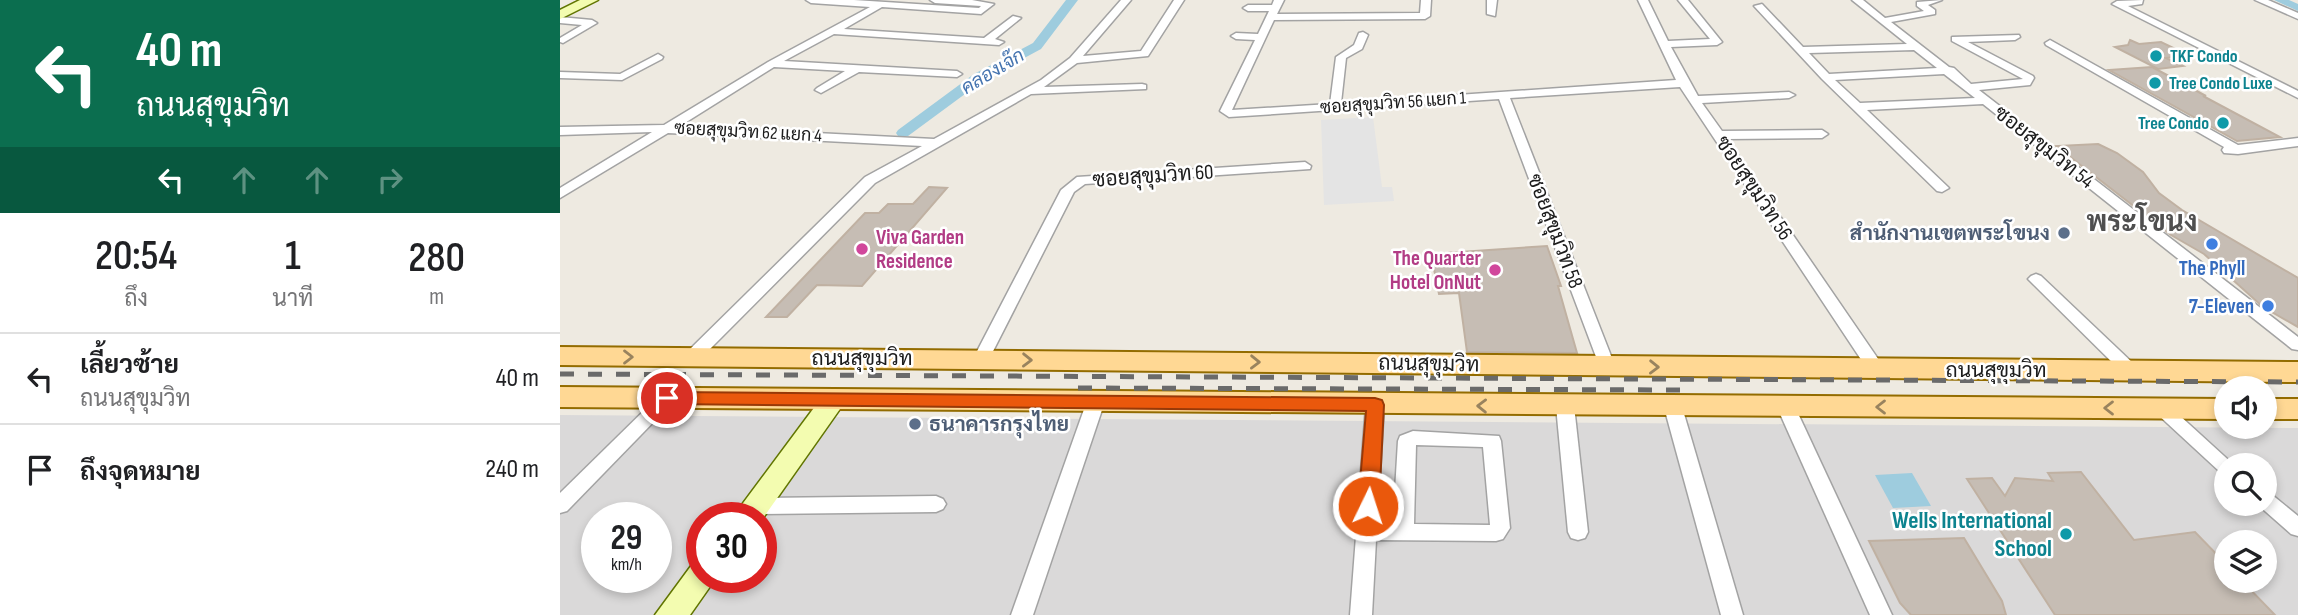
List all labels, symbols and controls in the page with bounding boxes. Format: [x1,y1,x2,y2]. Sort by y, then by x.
text: 40 m [136,22,222,81]
icon: left [21,28,112,119]
water label: คลองเจ๊ก [957,43,1029,100]
place label: TKF Condo [2170,46,2238,67]
marker: TKF Condo [2148,48,2164,64]
place label: Tree Condo Luxe [2169,73,2273,94]
marker: Tree Condo Luxe [2147,75,2163,91]
street label: ซอยสุขุมวิท 56 แยก 1 [1319,86,1467,120]
text: ถนนสุขุมวิท [136,87,290,126]
street label: ซอยสุขุมวิท 54 [1988,100,2099,195]
place label: Tree Condo [2138,113,2209,134]
marker: Tree Condo [2215,115,2231,131]
street label: ซอยสุขุมวิท 62 แยก 4 [674,117,823,147]
street label: ซอยสุขุมวิท 56 [1709,131,1798,245]
street label: ซอยสุขุมวิท 60 [1092,159,1214,194]
icon: left [152,161,190,199]
icon: ahead [225,161,263,199]
icon: ahead [298,161,336,199]
icon: right [371,161,409,199]
street label: ซอยสุขุมวิท 58 [1521,170,1588,292]
district label: พระโขนง [2087,202,2197,239]
place label: สำนักงานเขตพระโขนง [1850,219,2050,246]
place label: Viva Garden Residence [876,225,964,274]
marker: สำนักงานเขตพระโขนง [2056,225,2072,241]
text: 20:54 [95,231,177,282]
text: 1 [285,231,301,282]
text: 280 [408,233,465,284]
marker: The Phyll [2204,236,2220,252]
marker: Viva Garden Residence [854,241,870,257]
place label: The Quarter Hotel OnNut [1390,246,1481,295]
place label: The Phyll [2179,256,2245,281]
marker: The Quarter Hotel OnNut [1487,262,1503,278]
text: m [429,283,444,311]
text: ถึง [124,285,148,313]
text: นาที [272,285,313,313]
place label: 7-Eleven [2189,294,2254,319]
marker: 7-Eleven [2260,298,2276,314]
street label: ถนนสุขุมวิท [811,346,913,372]
one-way arrow [623,349,634,365]
text: เลี้ยวซ้าย [80,350,179,381]
street label: ถนนสุขุมวิท [1378,351,1480,378]
one-way arrow [1022,352,1033,368]
one-way arrow [1249,355,1260,370]
street label: ถนนสุขุมวิท [1945,358,2047,384]
one-way arrow [1649,359,1659,375]
icon: left [21,360,59,398]
text: 40 m [496,363,539,394]
pin [637,368,697,428]
map controls [2214,376,2277,593]
button: sound [2214,376,2277,439]
icon: arrive [648,379,686,417]
text: ถนนสุขุมวิท [80,385,191,413]
one-way arrow [1477,398,1487,414]
one-way arrow [1876,399,1886,415]
one-way arrow [2103,400,2114,416]
place label: ธนาคารกรุงไทย [929,410,1069,439]
marker: ธนาคารกรุงไทย [907,416,923,432]
icon: arrive [21,451,59,489]
button: search [2214,453,2277,516]
text: 240 m [485,454,539,485]
text: ถึงจุดหมาย [80,457,201,488]
position arrow [1331,469,1405,543]
speed limit sign: 30 [686,502,777,593]
place label: Wells International School [1892,506,2052,563]
text: 29 [611,517,642,560]
marker: Wells International School [2058,526,2074,542]
button: layers [2214,530,2277,593]
text: km/h [611,554,642,575]

